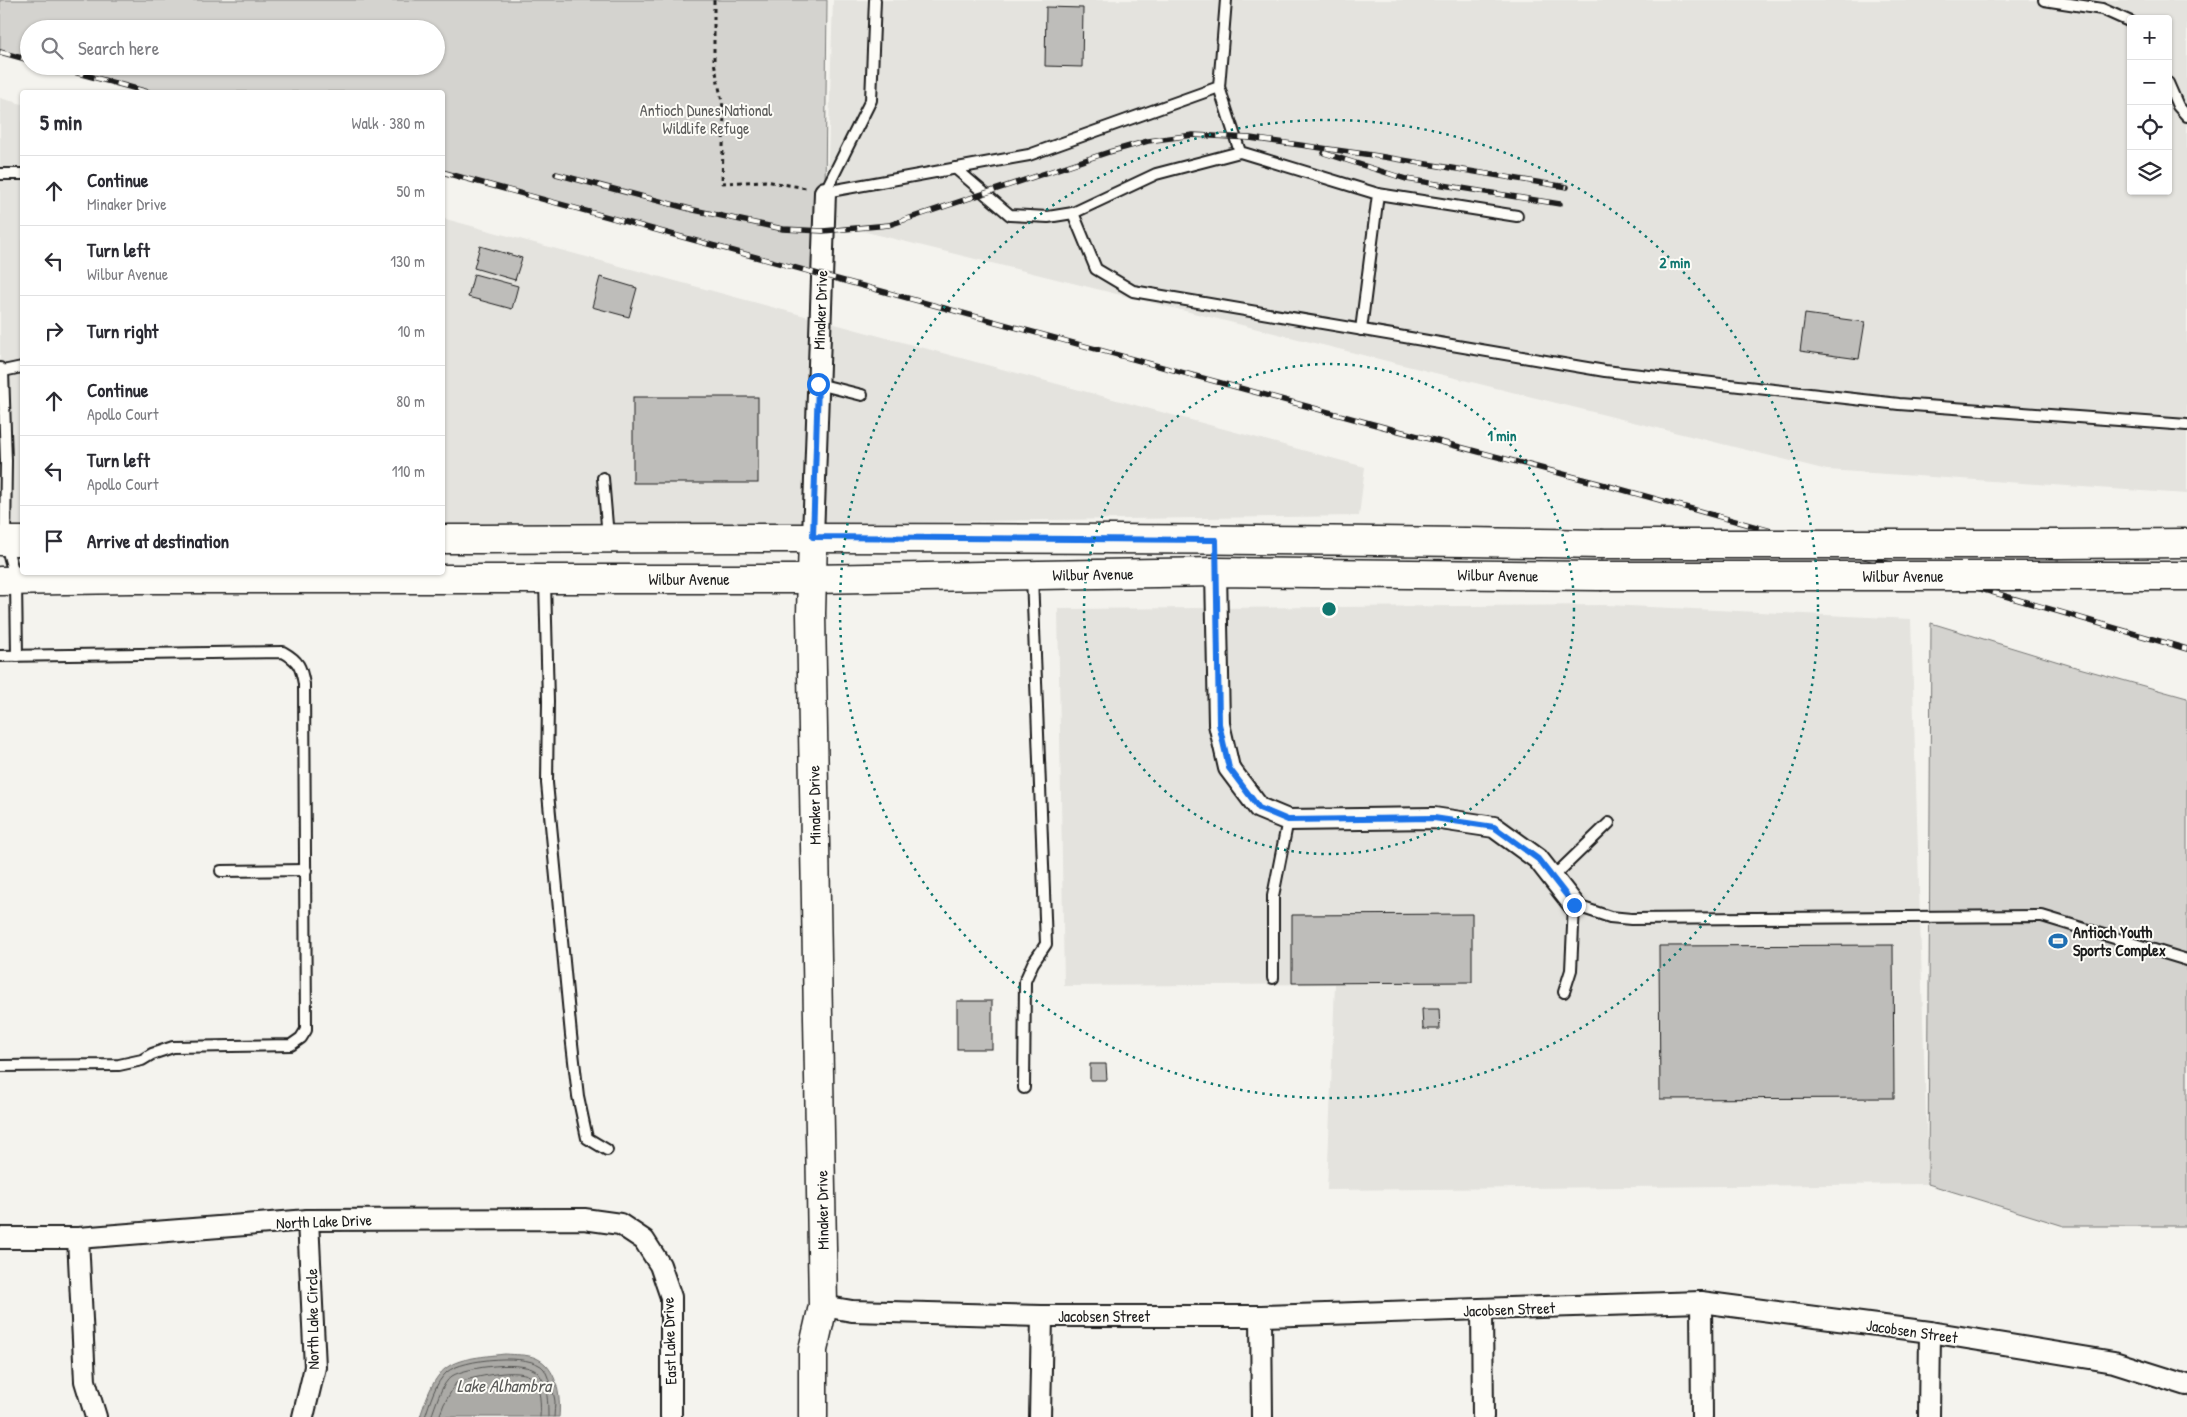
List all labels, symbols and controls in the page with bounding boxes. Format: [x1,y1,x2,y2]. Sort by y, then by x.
map controls [2127,15,2172,195]
button: + [2127,15,2172,60]
search box [20,20,445,75]
icon: search [38,34,66,62]
text: Search here [78,35,159,61]
button: − [2127,60,2172,105]
park label: Antioch Dunes National Wildlife Refuge [640,99,773,139]
button: locate [2127,105,2172,150]
text: 5 min [40,108,82,137]
text: Walk · 380 m [352,112,425,134]
button: layers [2127,150,2172,195]
text: Continue [87,167,148,193]
icon: ahead [40,177,68,205]
text: 50 m [397,180,425,202]
text: Minaker Drive [87,193,167,215]
text: Turn left [87,237,150,263]
icon: left [40,247,68,275]
text: 130 m [390,250,425,272]
text: 2 min [1660,252,1691,273]
text: Wilbur Avenue [87,263,168,285]
street label: Minaker Drive [808,269,832,350]
icon: right [40,317,68,345]
text: Turn right [87,318,158,344]
text: 10 m [397,320,425,342]
route start [807,373,830,396]
text: Continue [87,377,148,403]
icon: ahead [40,387,68,415]
text: 80 m [396,390,425,412]
text: Apollo Court [87,403,158,425]
text: 1 min [1487,425,1517,446]
text: Turn left [87,447,150,473]
icon: left [40,457,68,485]
text: 110 m [392,460,425,482]
text: Apollo Court [87,473,158,495]
icon: arrive [40,527,68,555]
text: Arrive at destination [87,528,229,554]
street label: Wilbur Avenue [1052,562,1134,586]
street label: Wilbur Avenue [1457,563,1539,587]
street label: Wilbur Avenue [1862,565,1944,587]
street label: Wilbur Avenue [648,568,730,590]
centre of rings [1320,600,1338,618]
street label: Minaker Drive [802,764,826,845]
route end [1563,894,1586,917]
place label: Antioch Youth Sports Complex [2073,921,2166,962]
sports icon: Antioch Youth Sports Complex [2047,930,2069,952]
street label: Minaker Drive [810,1169,834,1250]
street label: North Lake Drive [276,1208,373,1234]
street label: North Lake Circle [300,1268,324,1370]
street label: East Lake Drive [656,1296,682,1385]
street label: Jacobsen Street [1463,1296,1556,1322]
street label: Jacobsen Street [1058,1305,1151,1327]
street label: Jacobsen Street [1865,1314,1960,1348]
water label: Lake Alhambra [457,1373,553,1398]

